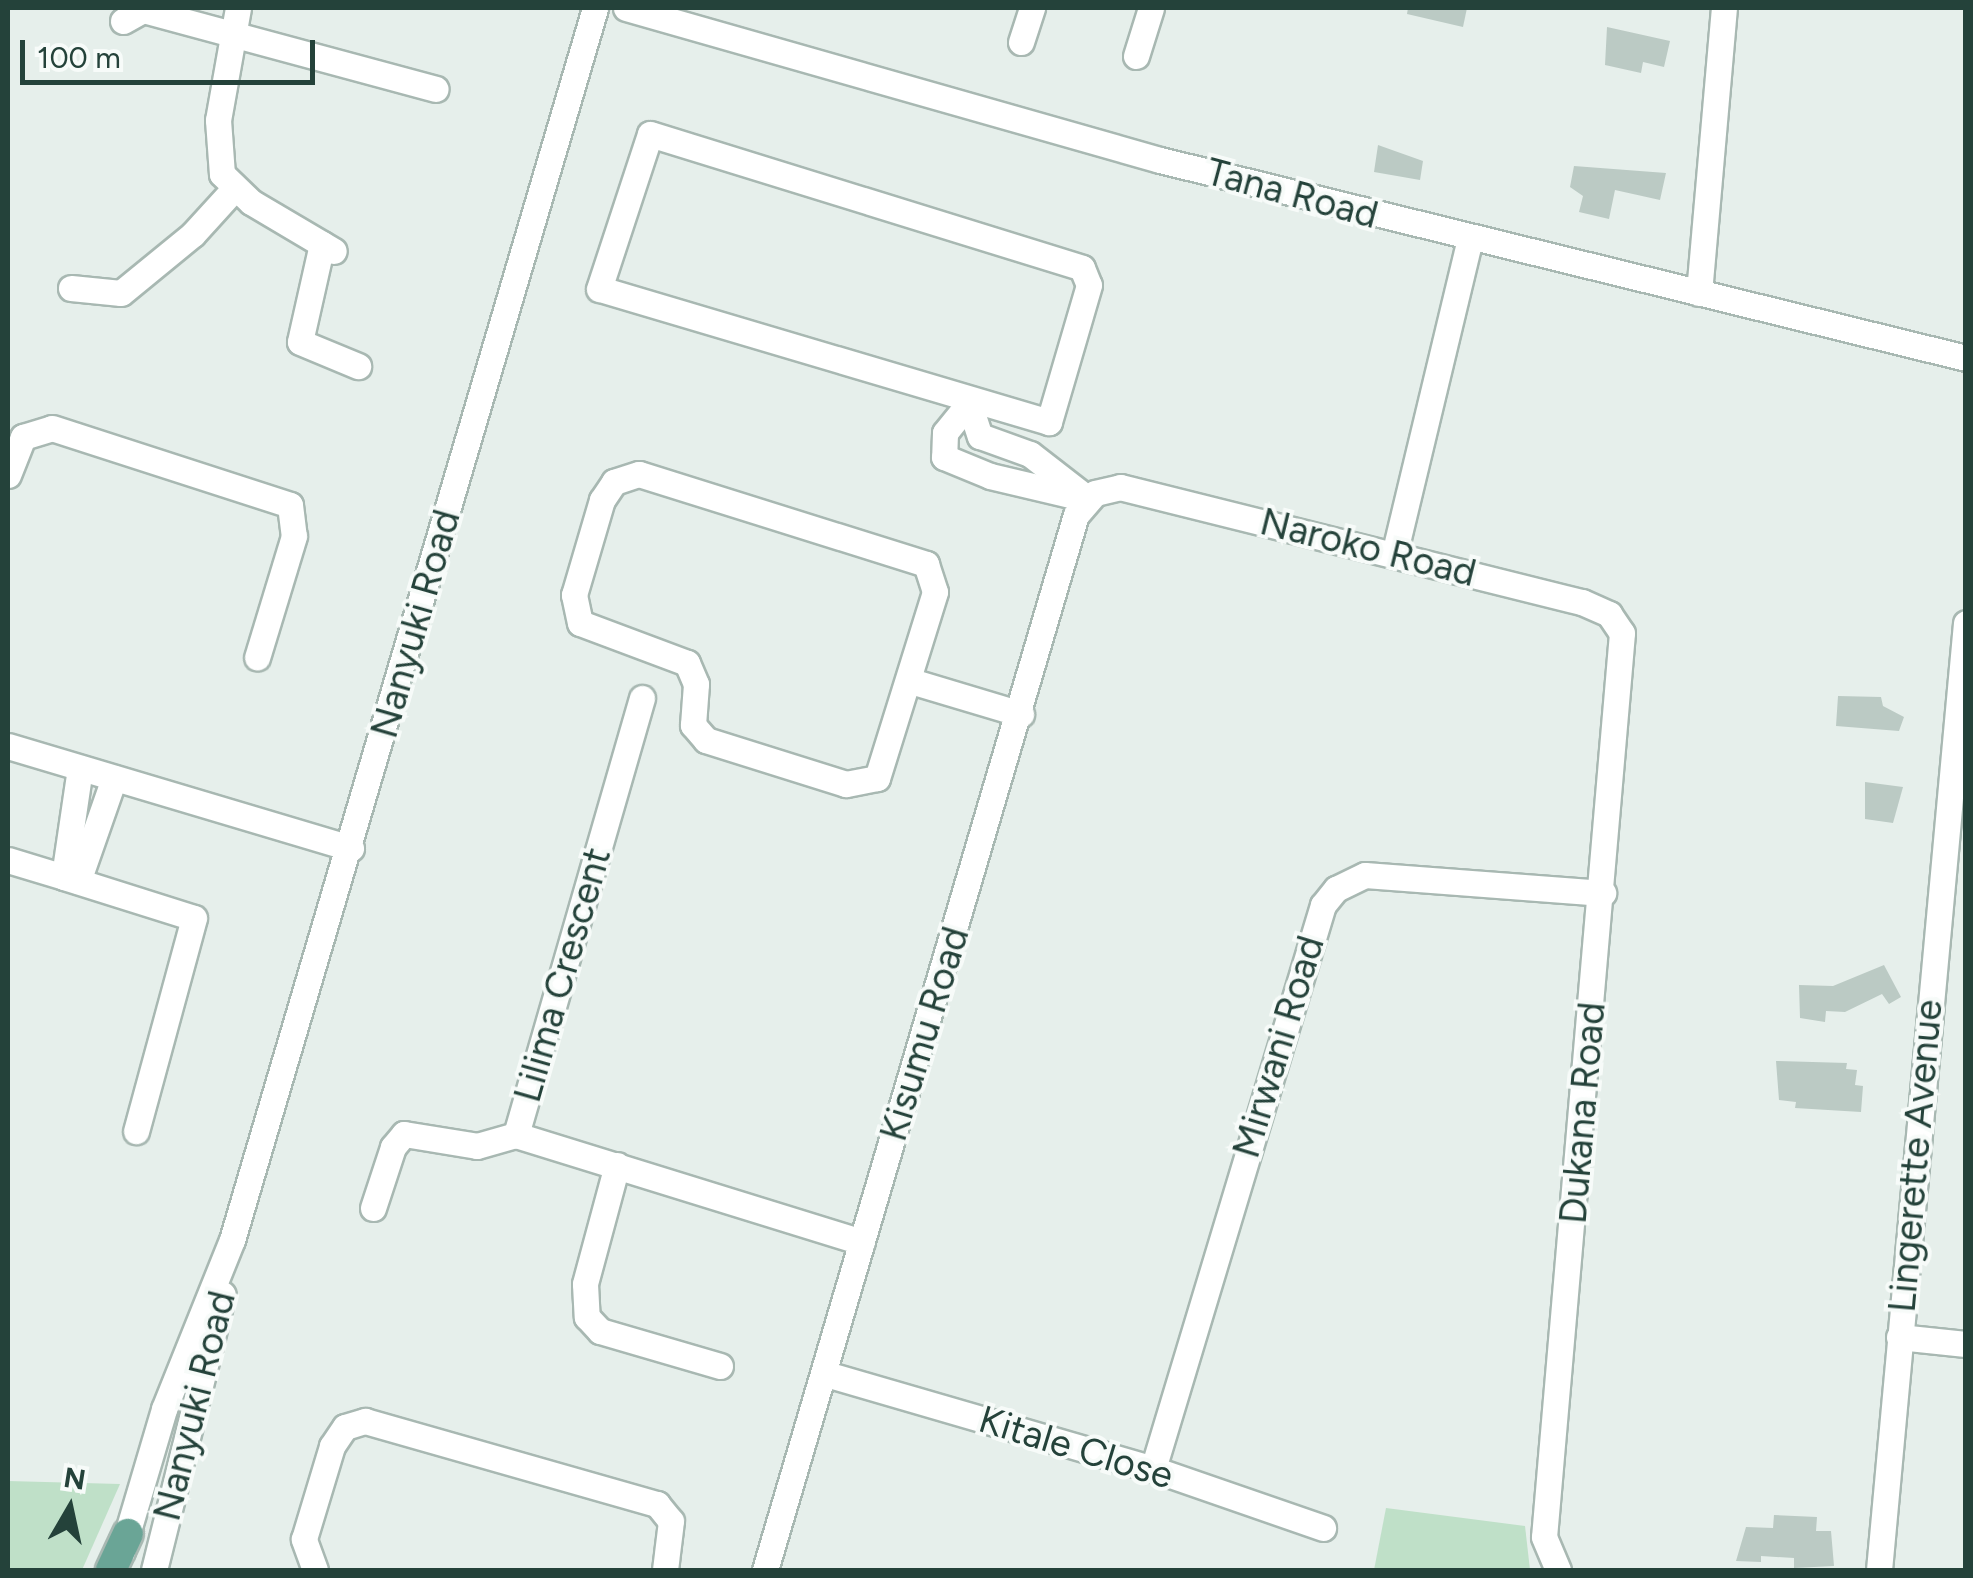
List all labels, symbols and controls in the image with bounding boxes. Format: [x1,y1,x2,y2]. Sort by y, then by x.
scale bar [25,20,320,82]
text: 100 m [37,39,121,76]
street label: Tana Road [1201,149,1383,239]
street label: Naroko Road [1255,499,1481,597]
street label: Nanyuki Road [362,505,470,743]
street label: Lilima Crescent [505,843,621,1107]
street label: Kisumu Road [871,922,979,1146]
street label: Mirwani Road [1224,931,1334,1163]
street label: Lingerette Avenue [1880,998,1952,1314]
street label: Dukana Road [1551,1000,1615,1226]
street label: Nanyuki Road [144,1286,246,1526]
street label: Kitale Close [974,1397,1178,1499]
north arrow [20,1458,120,1558]
text: N [61,1460,88,1497]

